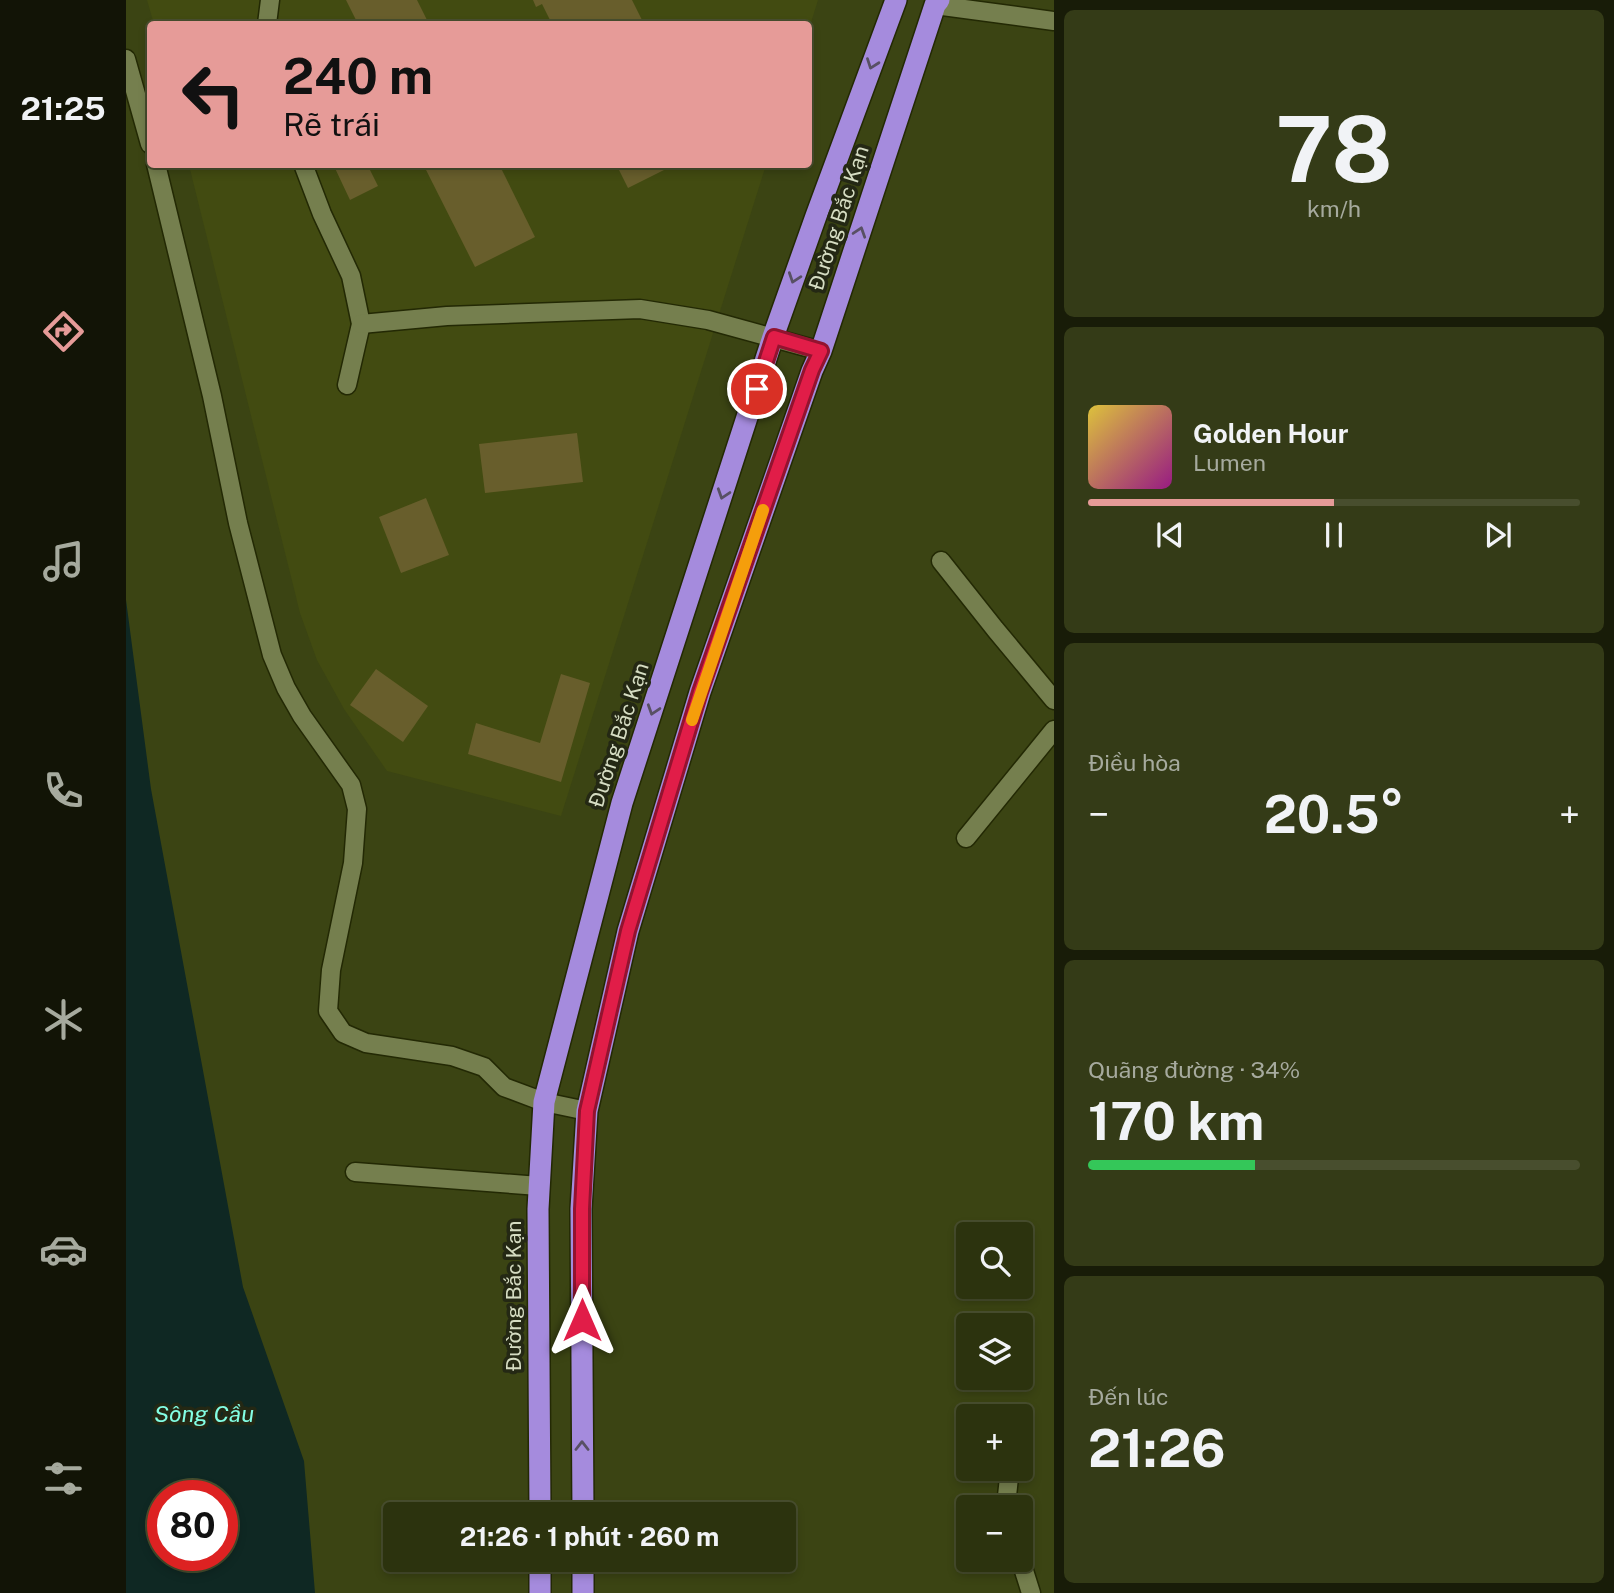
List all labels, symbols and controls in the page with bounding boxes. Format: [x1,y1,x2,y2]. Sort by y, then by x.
text: 240 m [283,47,433,105]
icon: left [168,49,259,140]
one-way arrow [866,57,880,69]
text: 21:25 [20,90,106,127]
text: 78 [1275,96,1393,202]
text: Rẽ trái [283,106,380,143]
street label: Đường Bắc Kạn [803,142,874,293]
text: km/h [1307,195,1361,222]
one-way arrow [852,226,866,238]
one-way arrow [788,271,802,283]
icon: directions [39,307,88,356]
pin [727,359,787,419]
icon: arrive [738,370,776,408]
text: Golden Hour [1193,418,1348,449]
text: Lumen [1193,449,1266,476]
one-way arrow [716,487,731,499]
icon: previous [1151,516,1189,554]
icon: pause [1315,516,1353,554]
icon: next [1479,516,1517,554]
icon: music [39,537,88,586]
street label: Đường Bắc Kạn [583,659,654,810]
one-way arrow [646,704,661,716]
text: Điều hòa [1088,749,1181,776]
icon: phone [39,766,88,815]
text: 20.5° [1264,784,1404,845]
text: − [1088,792,1109,837]
text: + [1559,792,1580,837]
icon: climate [39,995,88,1044]
text: Quãng đường · 34% [1088,1056,1300,1083]
text: 170 km [1088,1091,1264,1152]
street label: Đường Bắc Kạn [501,1221,526,1371]
map controls [956,1222,1033,1572]
button: search [956,1222,1033,1299]
icon: car [39,1225,88,1274]
position arrow [545,1283,619,1357]
button: layers [956,1313,1033,1390]
text: Đến lúc [1088,1383,1169,1410]
water label: Sông Cầu [154,1400,254,1427]
button: + [956,1404,1033,1481]
text: 21:26 [1088,1418,1226,1479]
one-way arrow [574,1440,590,1450]
icon: filters [39,1454,88,1503]
speed limit sign: 80 [147,1480,238,1571]
button: − [956,1495,1033,1572]
text: 21:26 · 1 phút · 260 m [460,1521,719,1552]

